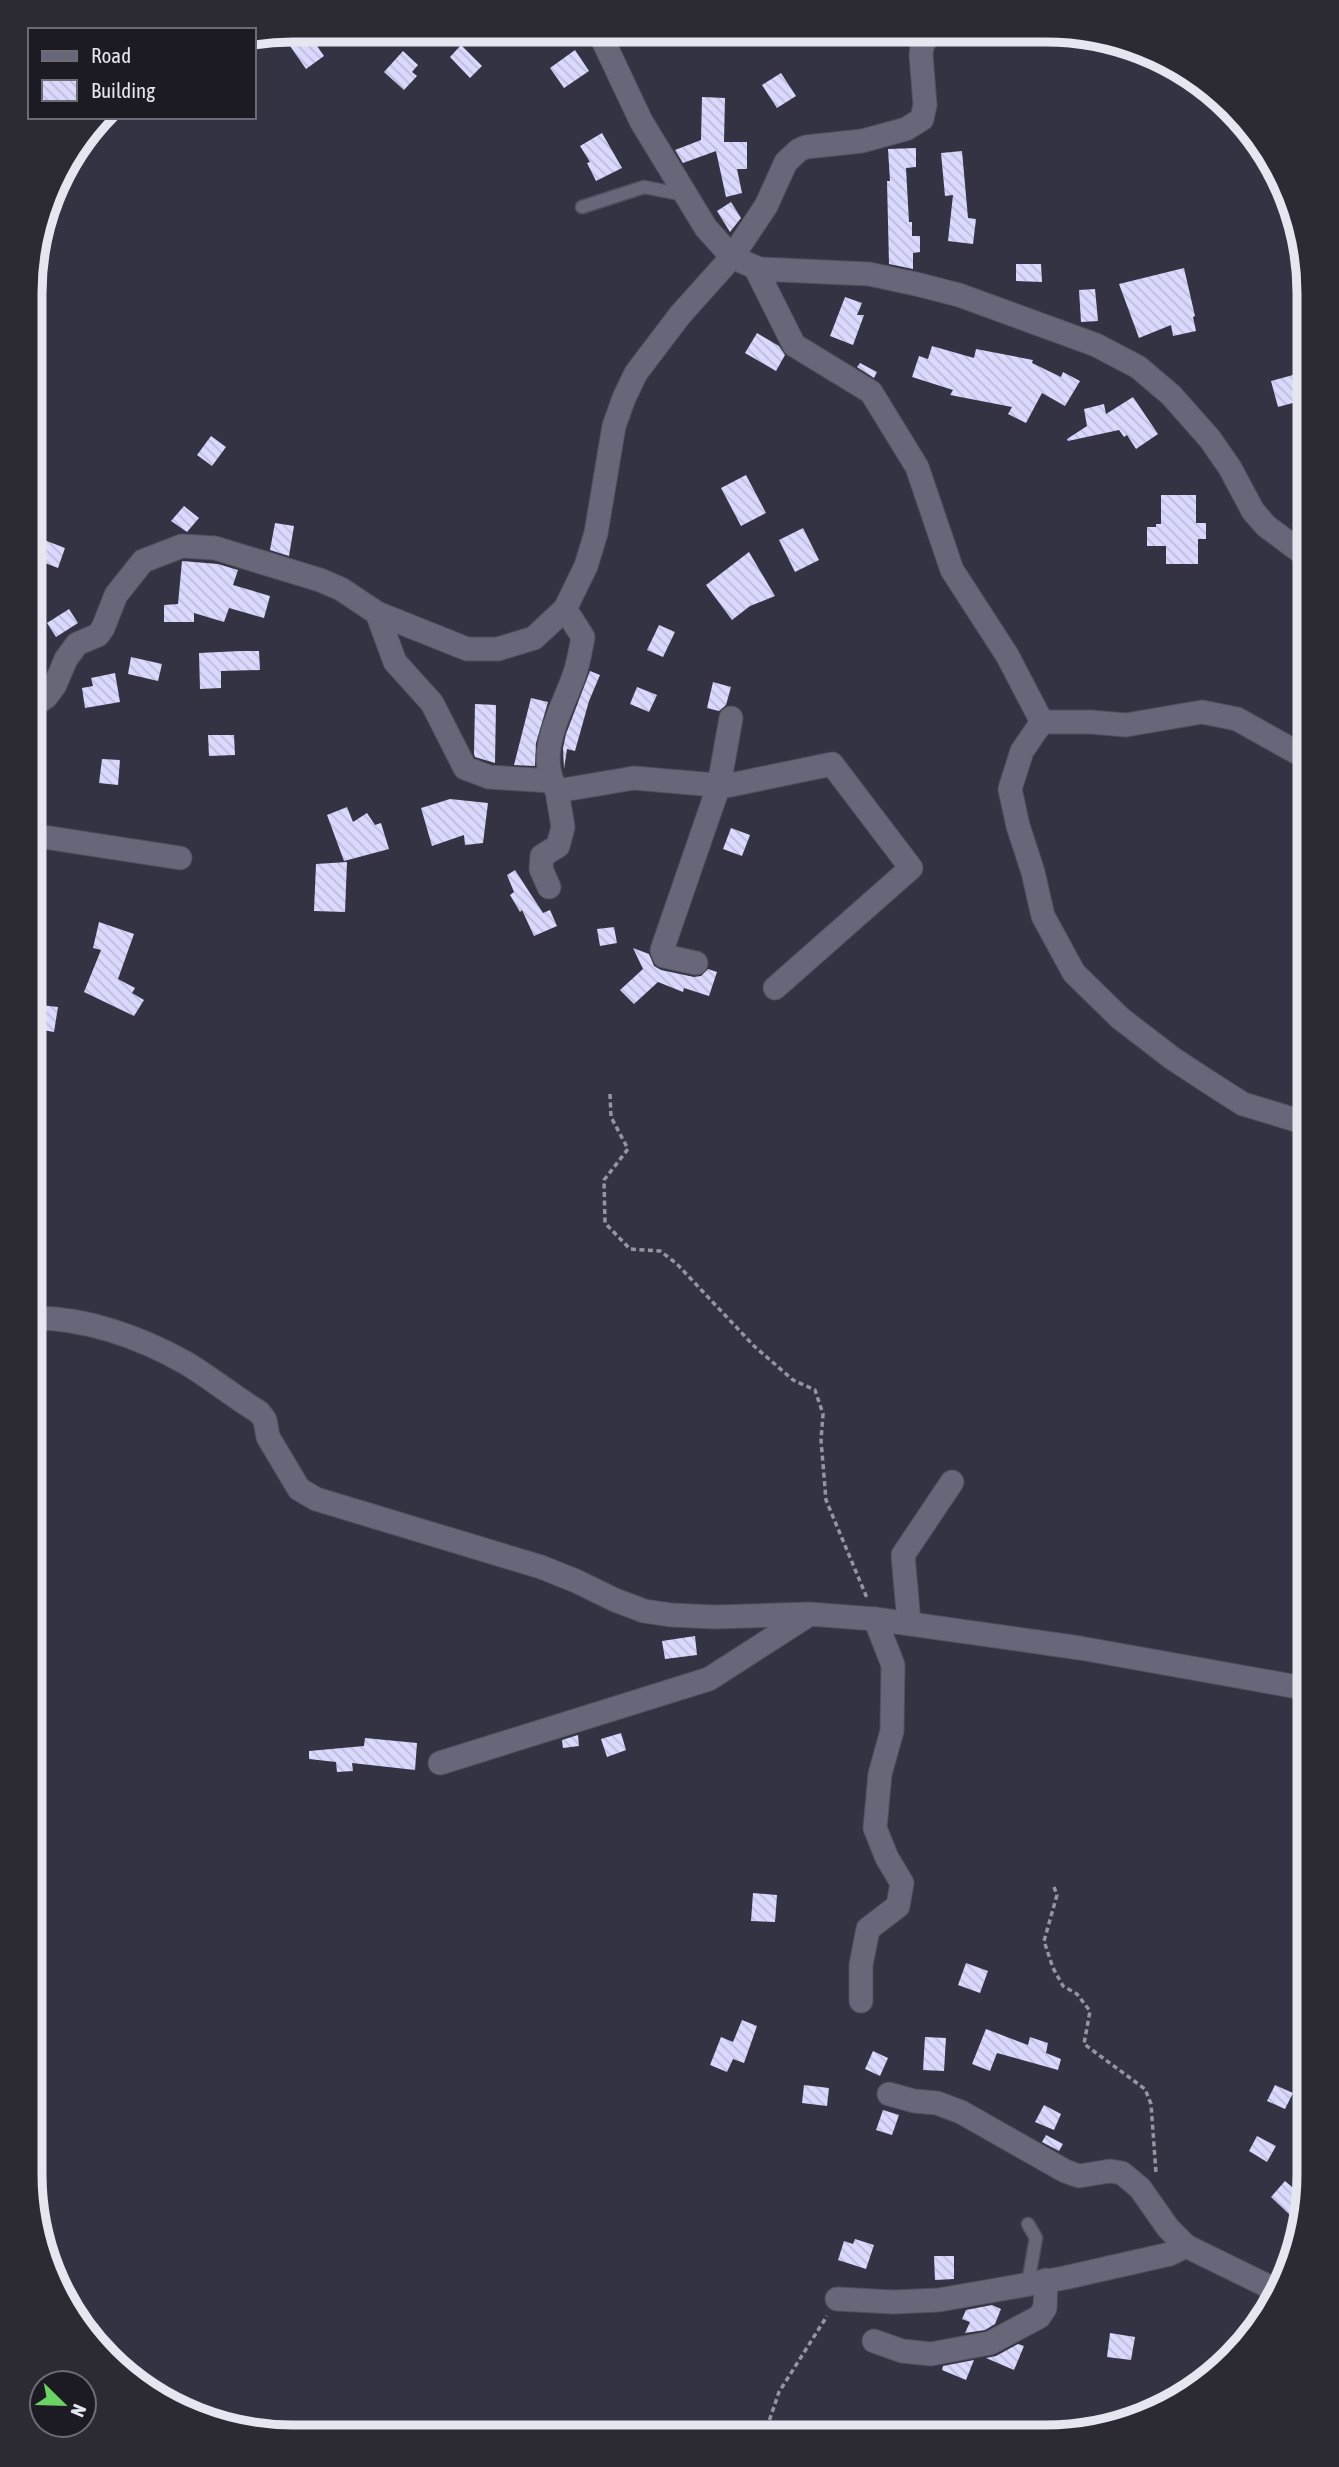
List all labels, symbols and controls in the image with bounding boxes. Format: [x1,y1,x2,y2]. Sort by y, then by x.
legend [28,28,256,119]
text: Road [91,43,131,67]
text: Building [91,78,155,102]
north arrow [28,2369,98,2439]
text: N [66,2401,91,2420]

